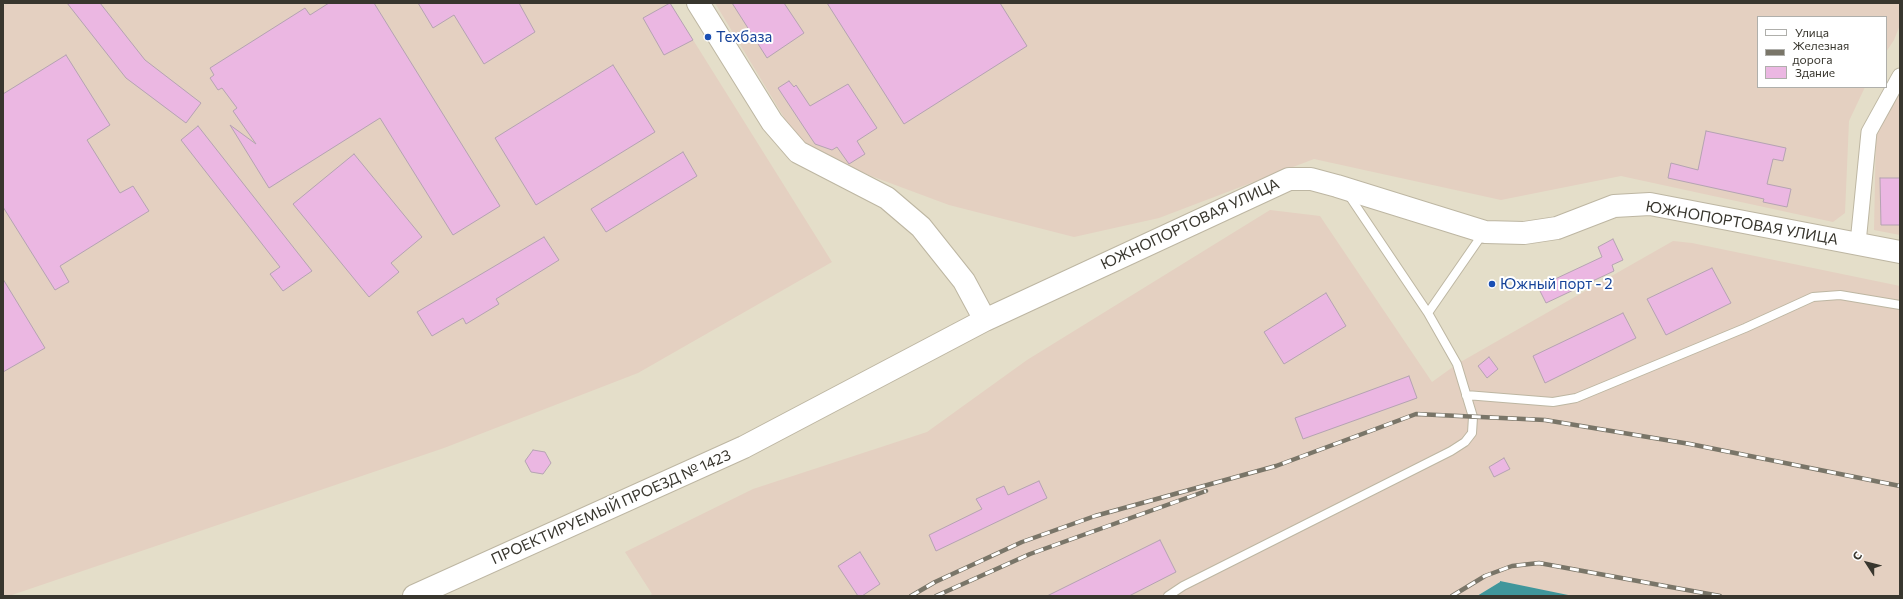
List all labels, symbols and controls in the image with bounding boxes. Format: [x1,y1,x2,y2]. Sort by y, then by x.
legend [1757,16,1887,88]
text: Улица [1795,25,1829,39]
place label: Техбаза [716,28,772,46]
marker: Техбаза [703,32,713,42]
text: Железная дорога [1793,38,1849,66]
text: Здание [1795,65,1835,79]
street label: ЮЖНОПОРТОВАЯ УЛИЦА [1098,175,1282,273]
street label: ЮЖНОПОРТОВАЯ УЛИЦА [1644,197,1840,249]
place label: Южный порт - 2 [1500,275,1613,293]
marker: Южный порт - 2 [1487,279,1497,289]
street label: ПРОЕКТИРУЕМЫЙ ПРОЕЗД № 1423 [488,446,734,568]
north arrow [1847,543,1887,583]
text: С [1849,549,1864,563]

